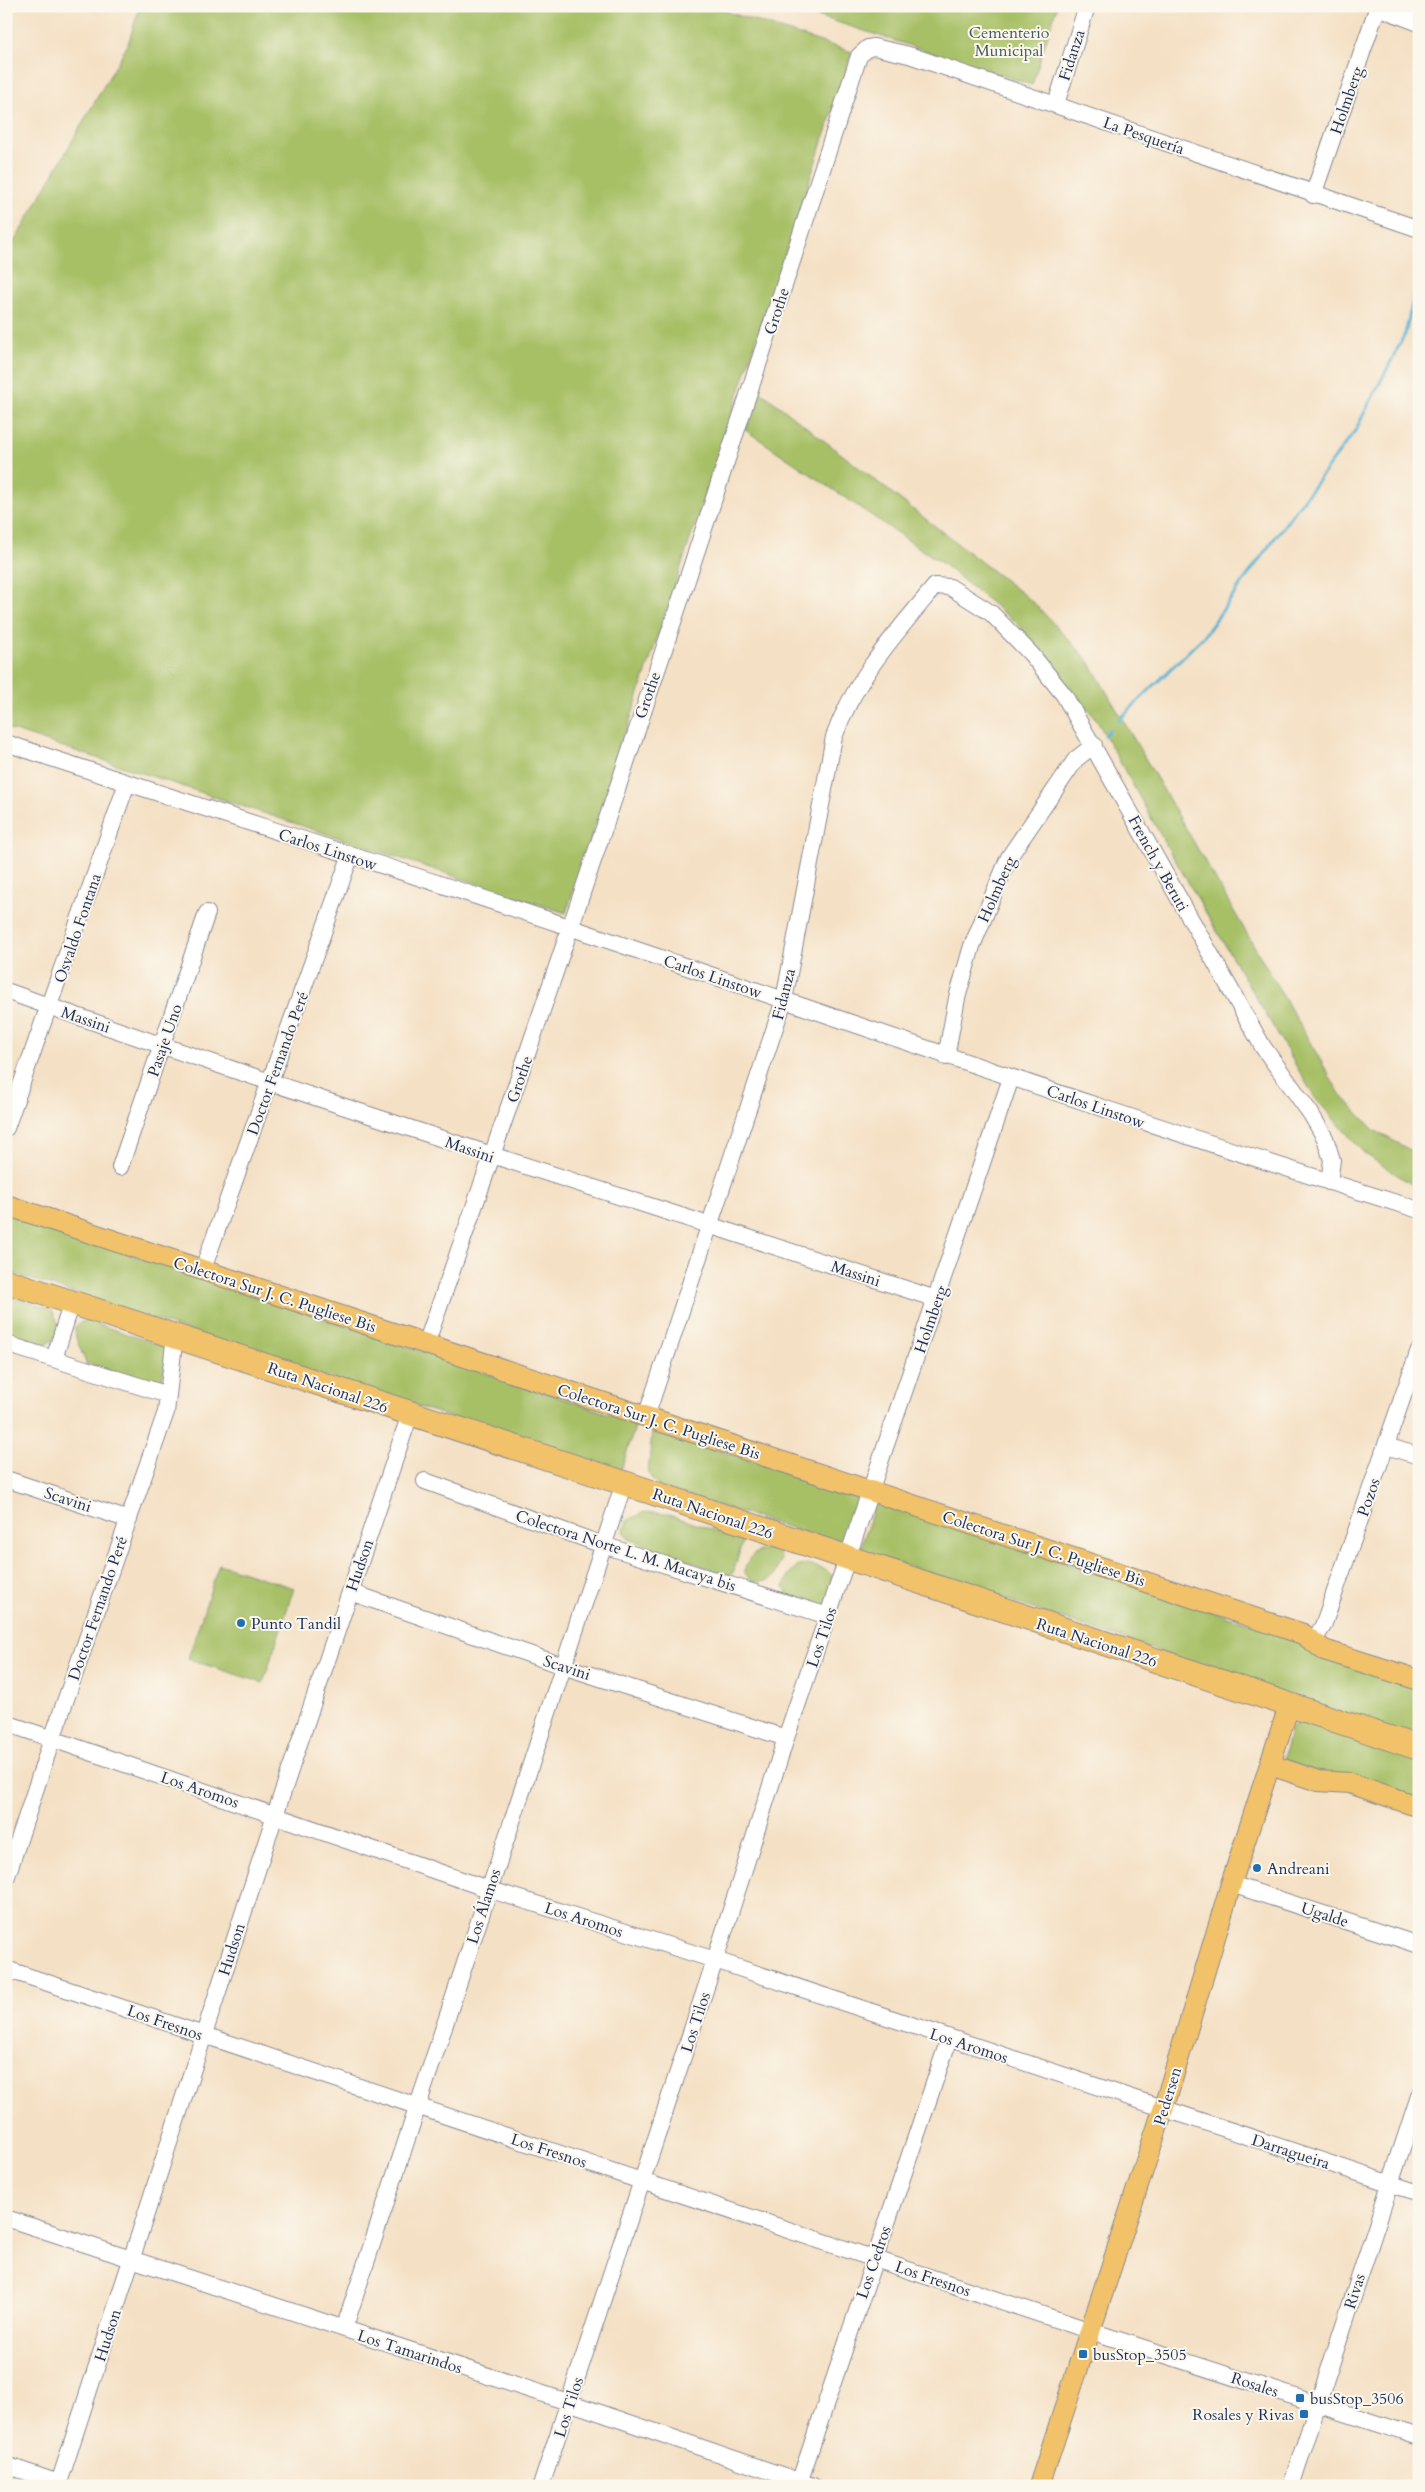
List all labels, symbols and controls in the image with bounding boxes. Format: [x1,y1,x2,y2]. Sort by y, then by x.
park label: Cementerio Municipal [969,22,1050,62]
street label: Fidanza [1053,27,1091,84]
street label: Holmberg [1325,63,1369,137]
street label: La Pesquería [1100,112,1187,160]
street label: Grothe [759,285,795,338]
street label: Grothe [630,669,666,722]
street label: French y Beruti [1123,811,1194,916]
street label: Carlos Linstow [276,824,380,876]
street label: Holmberg [973,853,1021,926]
street label: Osvaldo Fontana [49,871,107,986]
street label: Carlos Linstow [661,950,765,1004]
street label: Fidanza [767,966,801,1022]
street label: Doctor Fernando Peré [242,988,314,1138]
street label: Massini [58,1001,114,1039]
street label: Pasaje Uno [142,1001,188,1080]
street label: Grothe [502,1053,538,1106]
street label: Carlos Linstow [1044,1080,1148,1134]
street label: Massini [442,1131,498,1169]
street label: Colectora Sur J. C. Pugliese Bis [170,1252,379,1338]
street label: Massini [828,1256,884,1292]
street label: Holmberg [909,1282,953,1356]
street label: Ruta Nacional 226 [264,1357,391,1419]
street label: Colectora Sur J. C. Pugliese Bis [554,1379,763,1465]
street label: Pozos [1352,1475,1386,1519]
street label: Scavini [41,1482,95,1518]
street label: Ruta Nacional 226 [649,1483,776,1545]
street label: Colectora Norte L. M. Macaya bis [513,1505,739,1597]
street label: Colectora Sur J. C. Pugliese Bis [939,1506,1148,1592]
street label: Doctor Fernando Peré [63,1533,133,1683]
street label: Hudson [341,1536,379,1594]
street label: Los Tilos [801,1604,842,1670]
place label: Punto Tandil [251,1613,341,1635]
street label: Ruta Nacional 226 [1033,1613,1160,1673]
marker: Punto Tandil [235,1617,247,1629]
street label: Scavini [540,1650,594,1686]
street label: Los Aromos [158,1766,242,1814]
place label: Andreani [1267,1858,1330,1880]
marker: Andreani [1251,1862,1263,1874]
street label: Los Álamos [461,1866,506,1947]
street label: Los Aromos [542,1897,626,1943]
street label: Ugalde [1298,1897,1351,1933]
street label: Hudson [213,1920,251,1978]
street label: Los Tilos [676,1989,716,2055]
street label: Los Fresnos [124,2000,205,2046]
street label: Los Aromos [927,2023,1011,2069]
street label: Pedersen [1149,2064,1187,2128]
street label: Los Fresnos [508,2128,589,2174]
street label: Darragueira [1249,2129,1333,2175]
street label: Los Cedros [851,2223,897,2302]
street label: Los Fresnos [892,2256,973,2302]
street label: Rivas [1339,2271,1371,2312]
street label: Hudson [89,2306,127,2364]
street label: Los Tamarindos [354,2325,465,2379]
place label: busStop_3505 [1093,2344,1187,2366]
marker: busStop_3505 [1077,2348,1089,2360]
street label: Rosales [1228,2367,1281,2403]
street label: Los Tilos [549,2374,589,2440]
place label: busStop_3506 [1310,2388,1404,2410]
marker: busStop_3506 [1294,2392,1306,2404]
place label: Rosales y Rivas [1192,2404,1294,2426]
marker: Rosales y Rivas [1298,2408,1310,2420]

